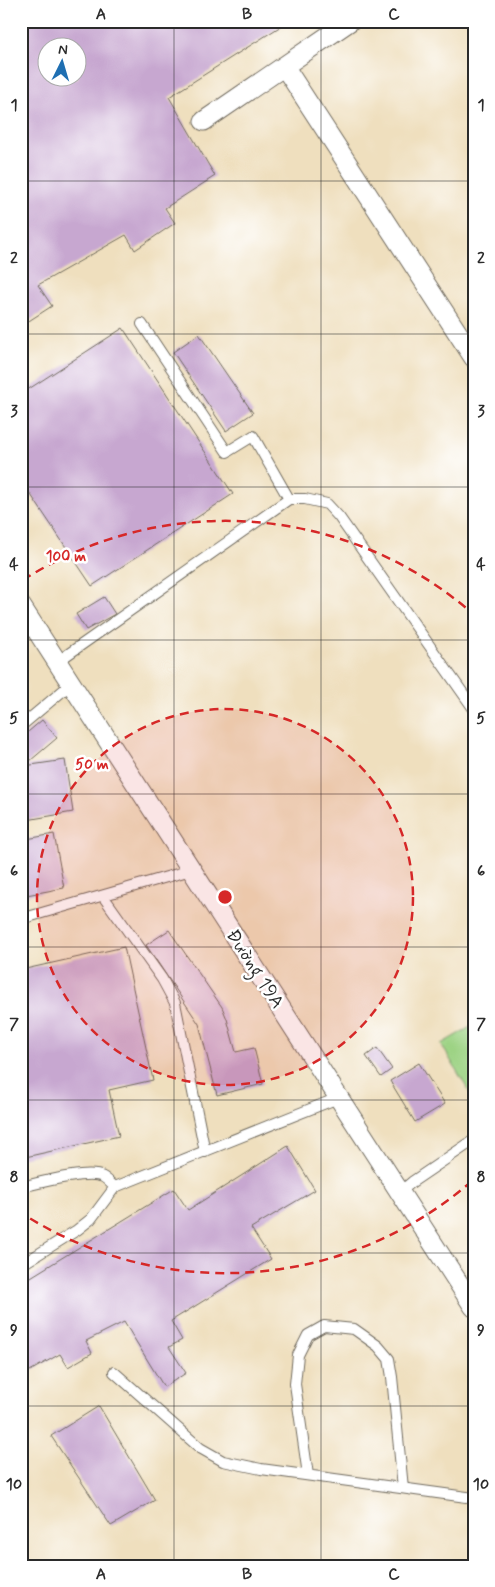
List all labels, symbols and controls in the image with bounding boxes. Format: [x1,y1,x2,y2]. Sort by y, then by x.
text: A [96,4,106,25]
text: B [242,4,252,25]
text: C [388,4,400,25]
north arrow [38,38,88,88]
text: N [58,41,68,59]
text: 1 [10,95,18,116]
text: 1 [477,95,485,116]
text: 2 [10,248,18,269]
text: 2 [477,248,485,269]
text: 3 [10,401,18,422]
text: 3 [477,401,485,422]
text: 100 m [46,547,86,567]
text: 4 [9,554,19,575]
text: 4 [476,554,486,575]
text: 5 [9,708,19,729]
text: 5 [476,708,486,729]
text: 50 m [75,755,109,775]
text: 6 [10,861,18,882]
text: 6 [477,861,485,882]
centre of rings [216,888,234,906]
street label: Đường 19A [218,925,290,1015]
text: 7 [9,1014,19,1035]
text: 7 [476,1014,486,1035]
text: 8 [9,1167,19,1188]
text: 8 [476,1167,486,1188]
text: 9 [10,1320,18,1341]
text: 9 [477,1320,485,1341]
text: 10 [6,1474,22,1495]
text: 10 [473,1474,489,1495]
text: A [96,1564,106,1585]
text: B [242,1564,252,1585]
text: C [388,1564,400,1585]

